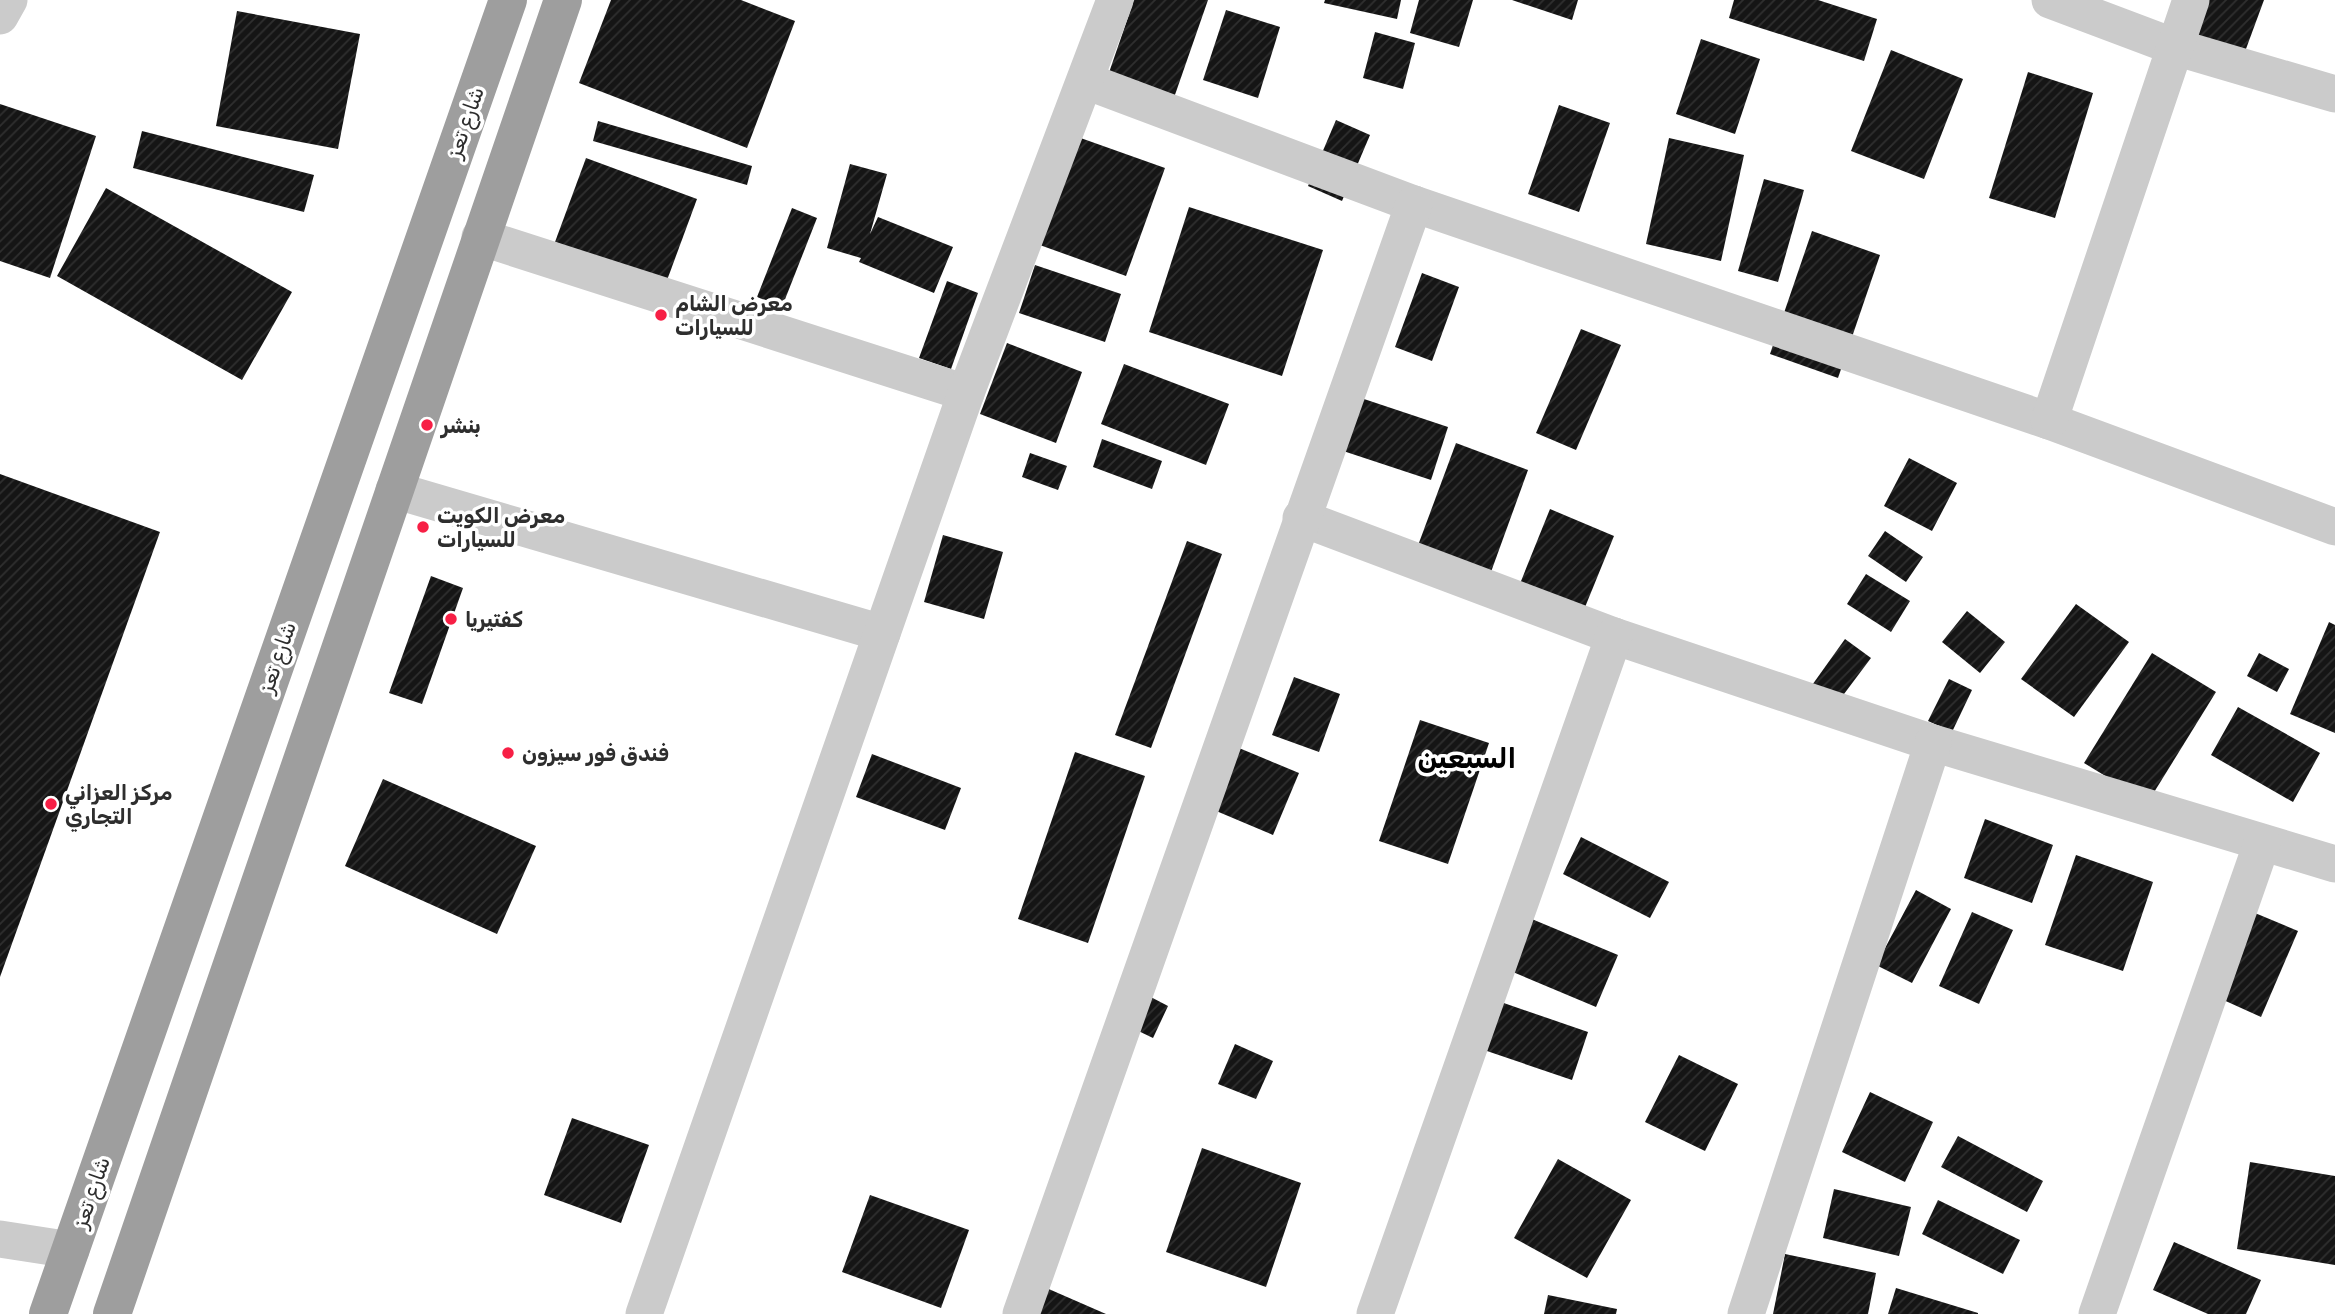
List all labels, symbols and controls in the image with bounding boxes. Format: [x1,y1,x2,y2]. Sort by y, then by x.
street label: شارع تعز [441,83,491,163]
place label: معرض الشام للسيارات [675,291,793,340]
marker: معرض الشام للسيارات [653,307,669,323]
place label: بنشر [439,413,481,439]
marker: بنشر [419,417,435,433]
place label: معرض الكويت للسيارات [437,503,565,552]
marker: معرض الكويت للسيارات [415,519,431,535]
place label: كفتيريا [465,607,523,633]
marker: كفتيريا [443,611,459,627]
street label: شارع تعز [253,618,303,698]
place label: فندق فور سيزون [522,741,669,767]
district label: السبعين [1418,742,1516,775]
marker: فندق فور سيزون [500,745,516,761]
place label: مركز العزاني التجاري [65,780,172,832]
marker: مركز العزاني التجاري [43,796,59,812]
street label: شارع تعز [67,1153,117,1233]

